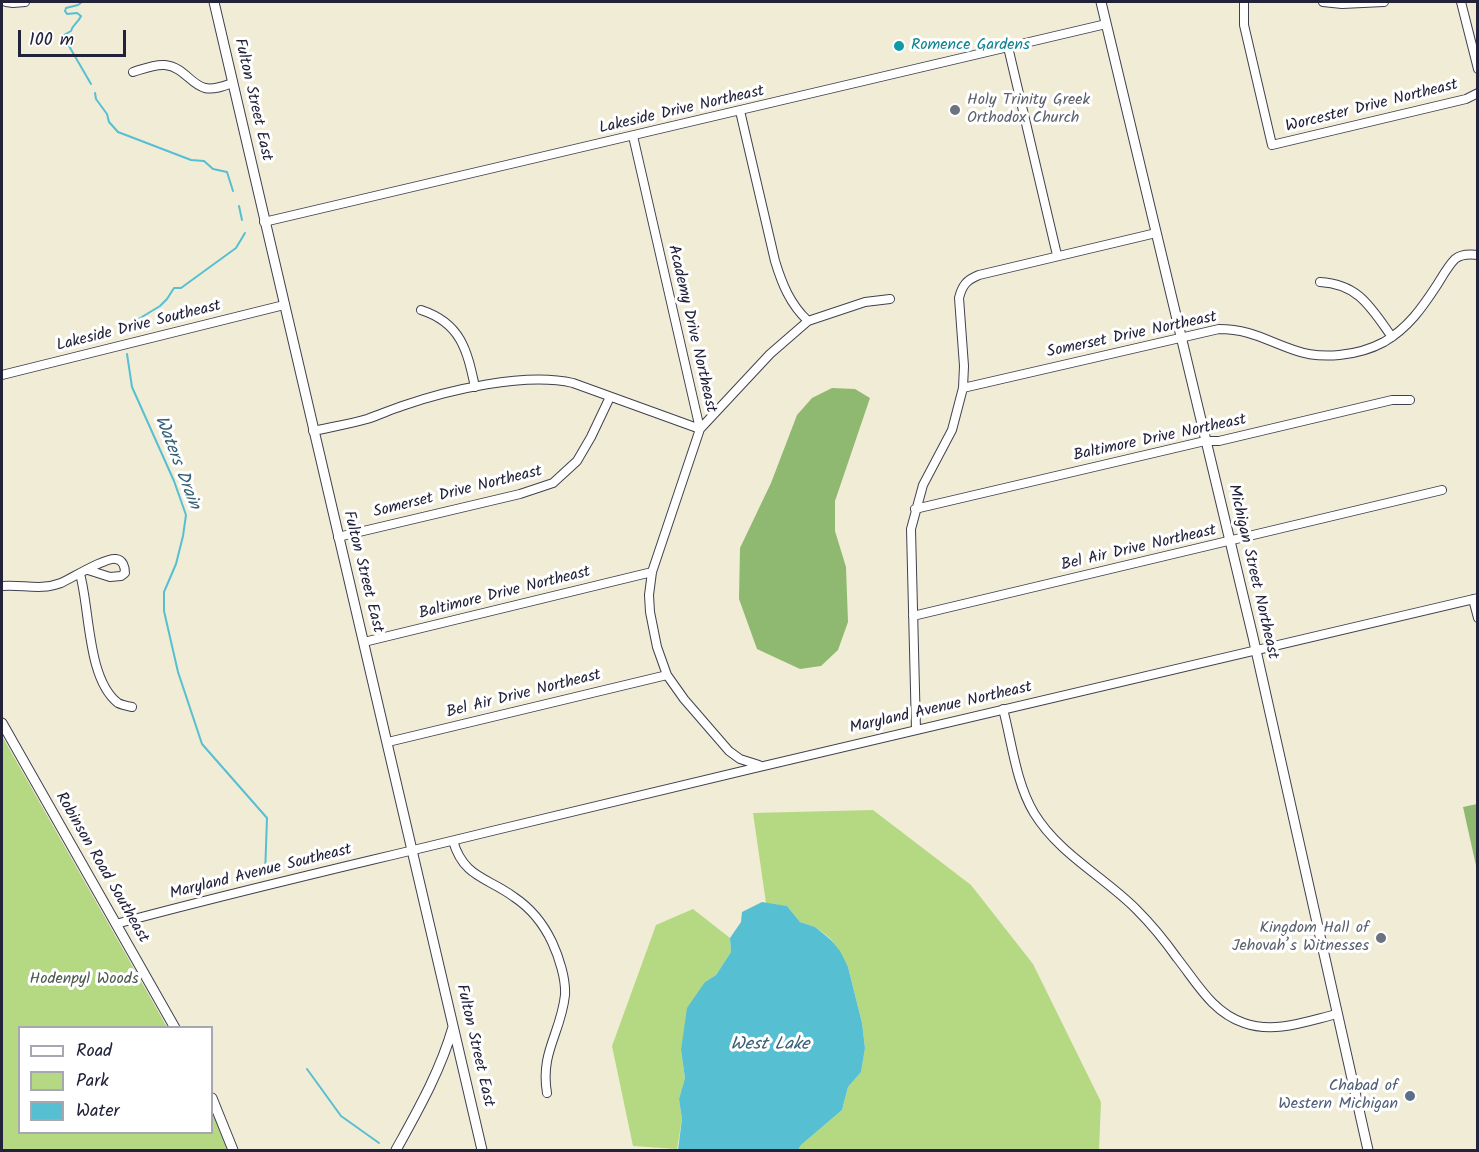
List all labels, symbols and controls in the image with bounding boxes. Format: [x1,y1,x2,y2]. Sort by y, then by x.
scale bar [21,18,129,56]
text: 100 m [29,26,74,55]
place label: Romence Gardens [911,36,1030,56]
street label: Fulton Street East [229,37,275,163]
marker: Romence Gardens [892,39,906,53]
street label: Worcester Drive Northeast [1284,76,1460,138]
street label: Lakeside Drive Northeast [598,83,766,139]
place label: Holy Trinity Greek Orthodox Church [967,91,1090,129]
marker: Holy Trinity Greek Orthodox Church [948,103,962,117]
street label: Academy Drive Northeast [662,243,720,415]
street label: Lakeside Drive Southeast [55,297,223,357]
street label: Somerset Drive Northeast [1045,309,1219,363]
street label: Baltimore Drive Northeast [1072,411,1248,467]
water label: Waters Drain [148,413,204,513]
street label: Somerset Drive Northeast [372,463,544,523]
street label: Michigan Street Northeast [1223,483,1281,661]
street label: Fulton Street East [338,509,386,635]
street label: Bel Air Drive Northeast [1060,522,1218,576]
street label: Baltimore Drive Northeast [417,563,593,625]
street label: Bel Air Drive Northeast [445,666,603,724]
street label: Maryland Avenue Northeast [848,679,1034,739]
street label: Robinson Road Southeast [50,789,152,947]
street label: Maryland Avenue Southeast [168,841,354,905]
place label: Kingdom Hall of Jehovah’s Witnesses [1232,919,1369,957]
marker: Kingdom Hall of Jehovah’s Witnesses [1374,931,1388,945]
park label: Hodenpyl Woods [30,970,138,990]
street label: Fulton Street East [451,983,497,1109]
legend [18,1026,213,1134]
water label: West Lake [731,1035,809,1057]
text: Road [76,1037,112,1066]
text: Park [76,1067,109,1096]
place label: Chabad of Western Michigan [1278,1077,1398,1115]
marker: Chabad of Western Michigan [1403,1089,1417,1103]
text: Water [76,1097,120,1126]

